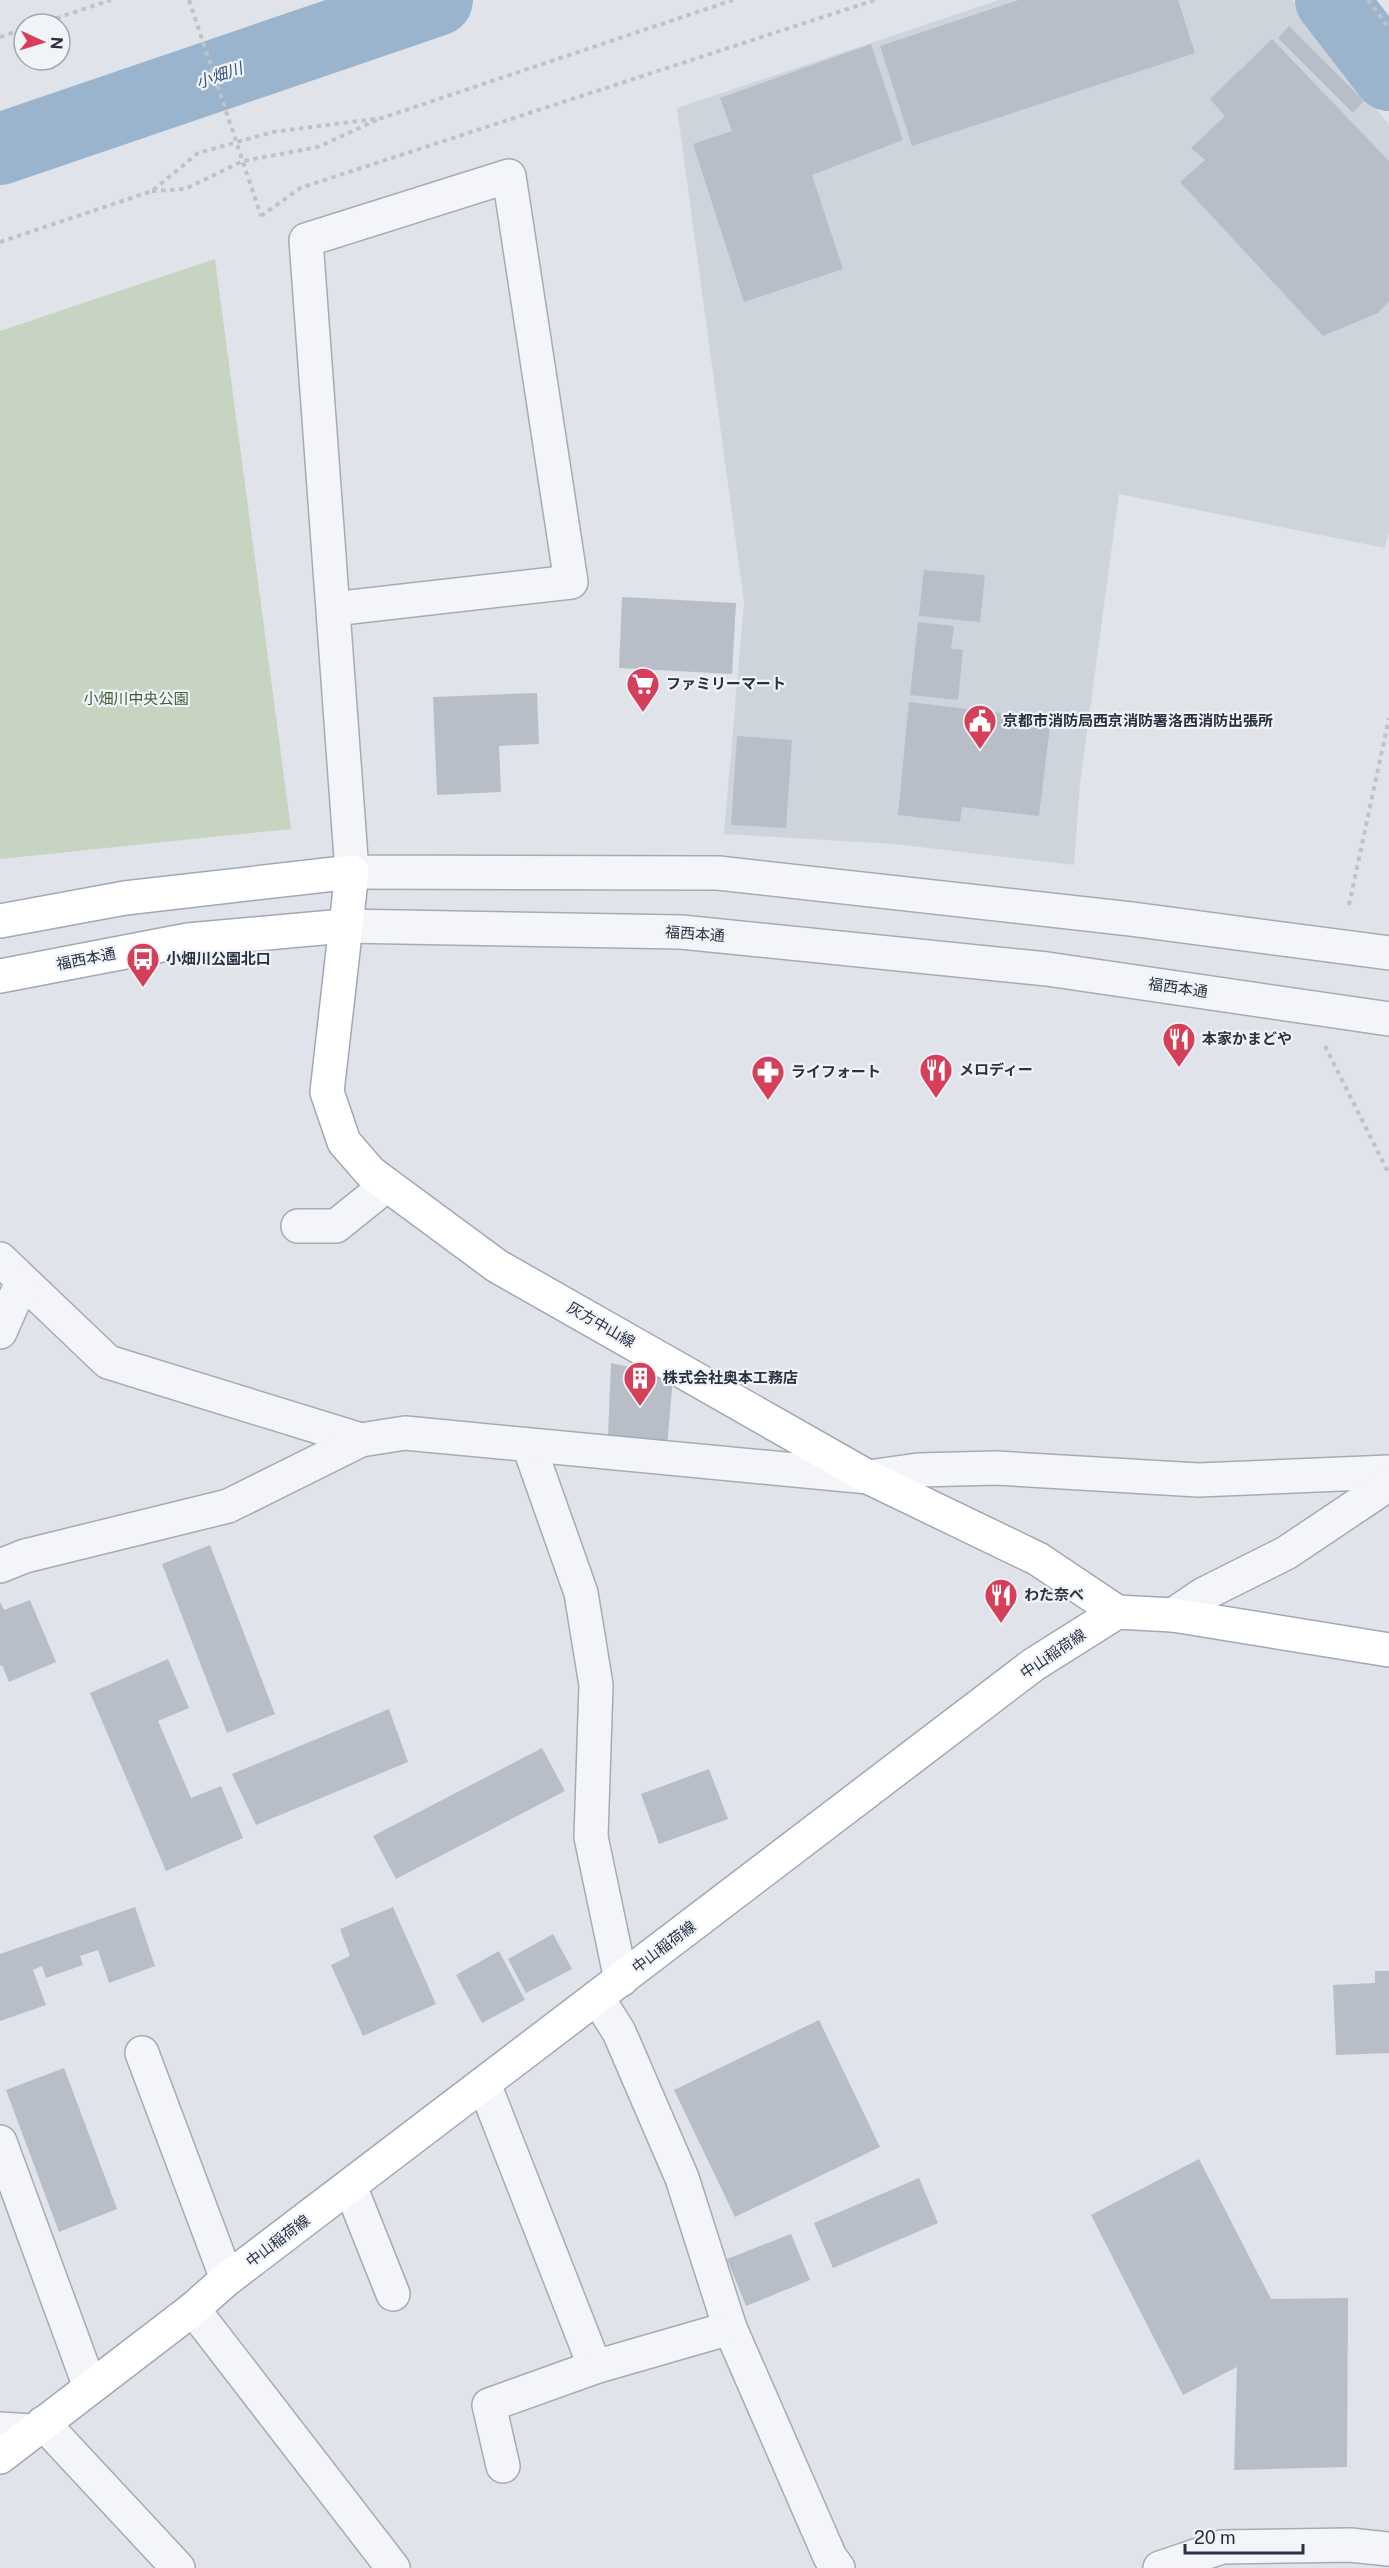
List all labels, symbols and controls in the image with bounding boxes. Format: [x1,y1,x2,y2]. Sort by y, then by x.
north arrow [12,12,72,72]
text: N [47,36,66,50]
water label: 小畑川 [193,58,247,92]
supermarket icon: ファミリーマート [625,666,661,713]
place label: ファミリーマート [666,675,786,692]
park label: 小畑川中央公園 [83,690,189,707]
public building icon: 京都市消防局西京消防署洛西消防出張所 [962,703,998,750]
place label: 京都市消防局西京消防署洛西消防出張所 [1003,712,1273,729]
street label: 福西本通 [665,923,726,944]
bus stop icon: 小畑川公園北口 [125,941,161,988]
street label: 福西本通 [55,944,117,973]
place label: 小畑川公園北口 [166,950,271,967]
street label: 福西本通 [1147,975,1209,1000]
restaurant icon: 本家かまどや [1161,1021,1197,1068]
place label: 本家かまどや [1202,1030,1292,1047]
restaurant icon: メロディー [918,1052,954,1099]
pharmacy icon: ライフォート [750,1054,786,1101]
place label: メロディー [959,1061,1033,1078]
place label: ライフォート [791,1063,881,1080]
street label: 灰方中山線 [565,1298,638,1351]
building icon: 株式会社奥本工務店 [622,1360,658,1407]
place label: 株式会社奥本工務店 [663,1369,798,1386]
restaurant icon: わた奈べ [983,1577,1019,1624]
place label: わた奈べ [1024,1586,1084,1603]
street label: 中山稲荷線 [1017,1626,1089,1682]
street label: 中山稲荷線 [629,1917,699,1976]
street label: 中山稲荷線 [243,2211,313,2270]
scale bar [1185,2517,1304,2555]
text: 20 m [1194,2527,1236,2548]

